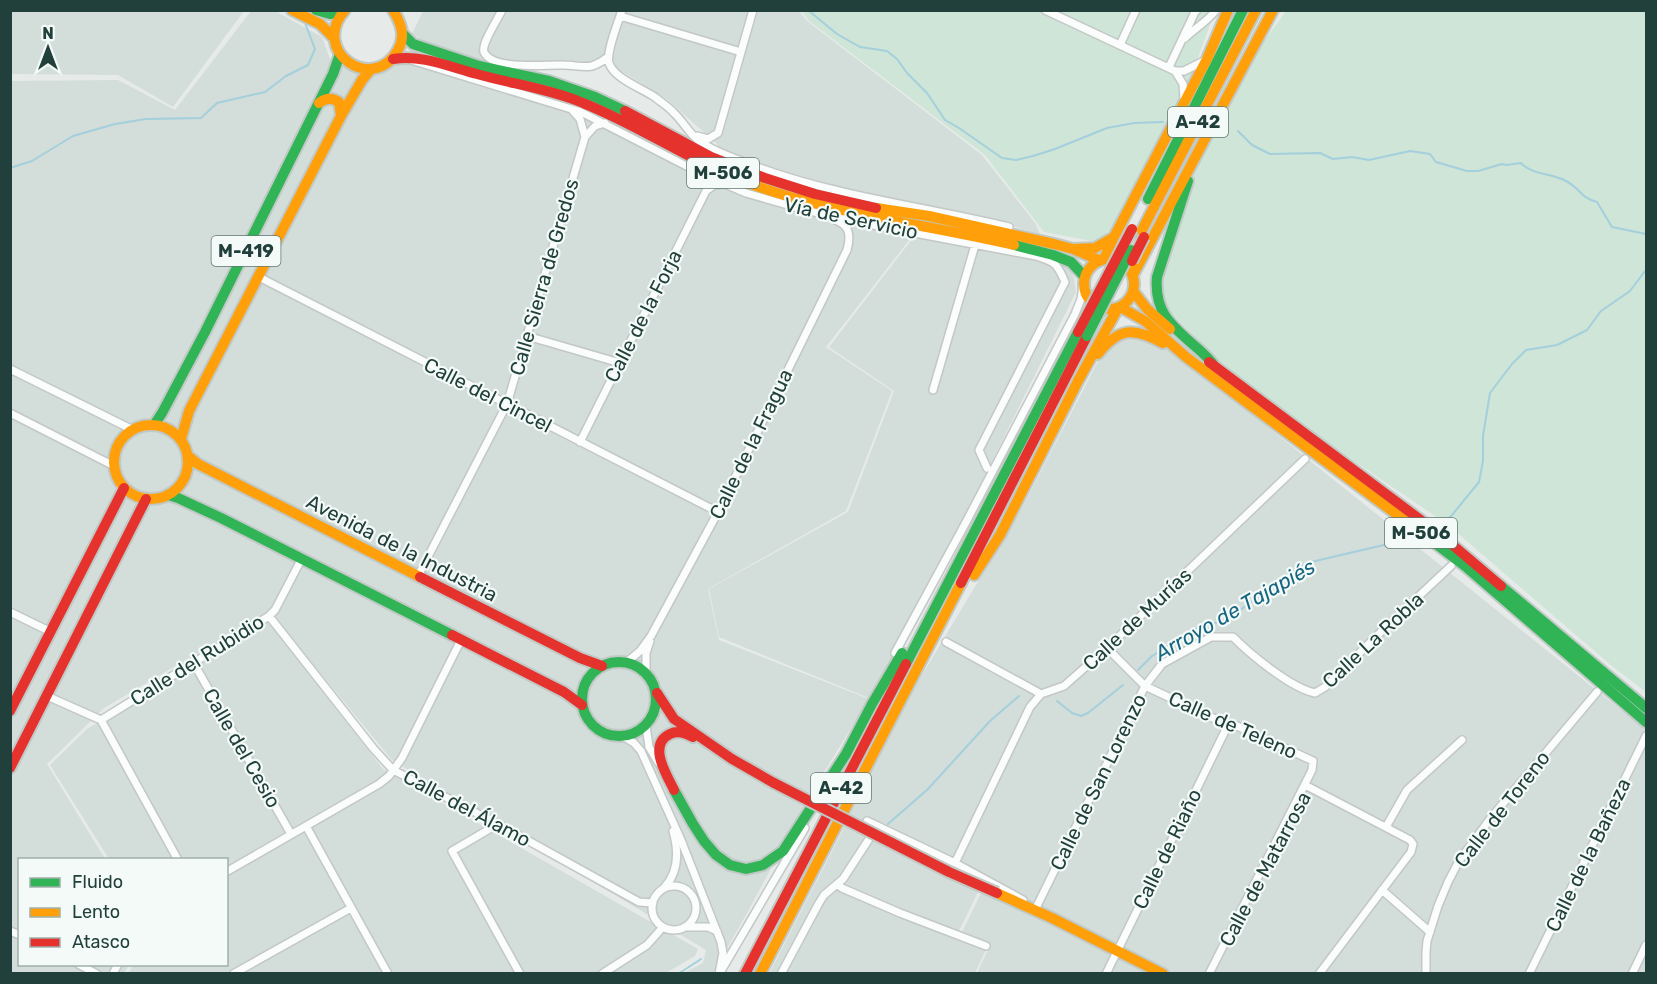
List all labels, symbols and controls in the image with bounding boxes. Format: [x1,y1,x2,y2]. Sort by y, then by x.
north arrow [18,18,78,78]
text: N [42,24,54,43]
road number: A-42 [1168,107,1228,137]
road number: M-506 [687,158,759,188]
street label: Calle Sierra de Gredos [504,176,584,378]
street label: Vía de Servicio [782,192,920,244]
road number: M-419 [212,236,280,266]
street label: Calle de la Forja [599,246,687,386]
street label: Calle del Cincel [420,352,556,438]
street label: Calle de la Fragua [704,365,798,523]
street label: Avenida de la Industria [302,489,502,607]
road number: M-506 [1385,518,1457,548]
water label: Arroyo de Tajapiés [1149,553,1320,666]
street label: Calle de Murías [1078,563,1196,675]
street label: Calle La Robla [1317,587,1429,693]
street label: Calle del Rubidio [126,609,268,711]
street label: Calle del Cesio [198,684,286,812]
street label: Calle de Teleno [1165,686,1301,764]
street label: Calle de San Lorenzo [1045,690,1151,874]
street label: Calle de Toreno [1449,746,1555,872]
street label: Calle del Álamo [399,764,535,852]
road number: A-42 [811,773,871,803]
street label: Calle de la Bañeza [1540,774,1636,936]
street label: Calle de Riaño [1128,785,1206,913]
street label: Calle de Matarrosa [1214,788,1316,950]
legend [18,858,228,966]
text: Fluido [72,871,123,893]
text: Lento [72,901,120,923]
text: Atasco [72,931,130,953]

